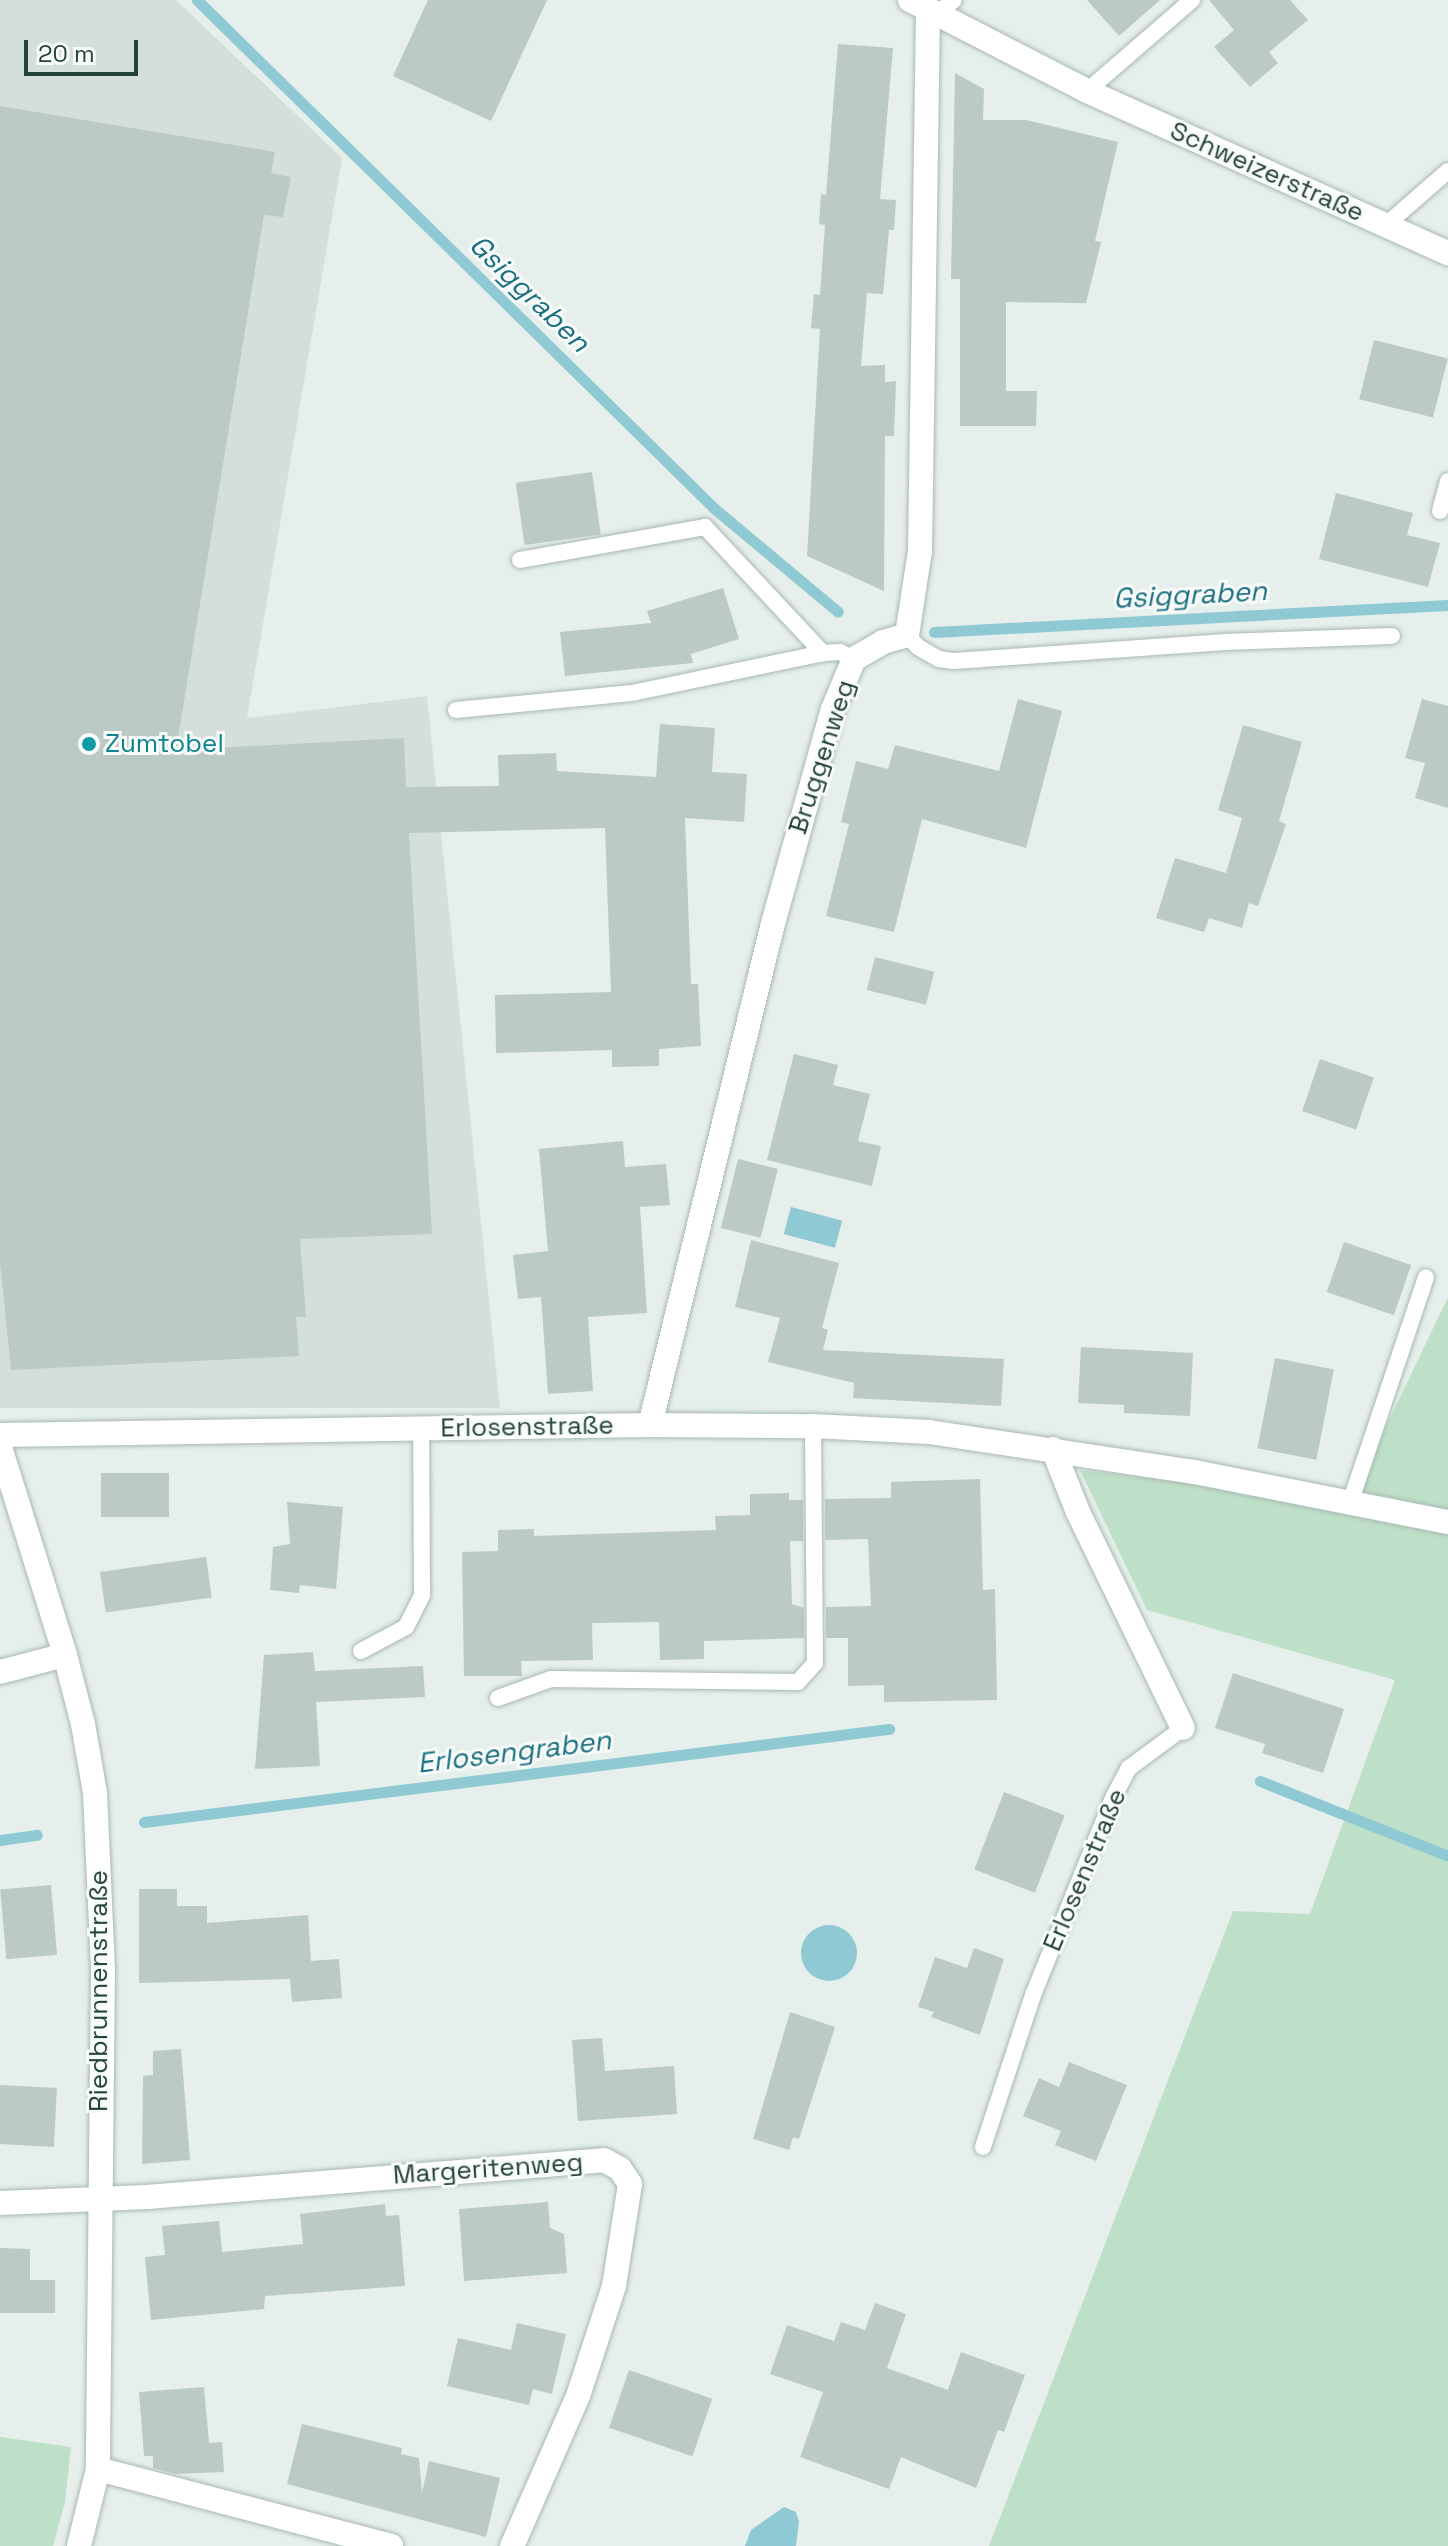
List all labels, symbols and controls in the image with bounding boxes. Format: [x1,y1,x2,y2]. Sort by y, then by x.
scale bar [28,24,142,74]
text: 20 m [38,38,95,69]
street label: Schweizerstraße [1165,115,1369,229]
water label: Gsiggraben [463,227,597,359]
water label: Gsiggraben [1112,573,1268,615]
street label: Bruggenweg [782,676,862,838]
place label: Zumtobel [105,728,224,760]
marker: Zumtobel [80,735,98,753]
street label: Erlosenstraße [440,1410,614,1444]
water label: Erlosengraben [415,1722,613,1780]
street label: Erlosenstraße [1037,1784,1133,1956]
street label: Riedbrunnenstraße [83,1870,115,2112]
street label: Margeritenweg [392,2147,584,2191]

